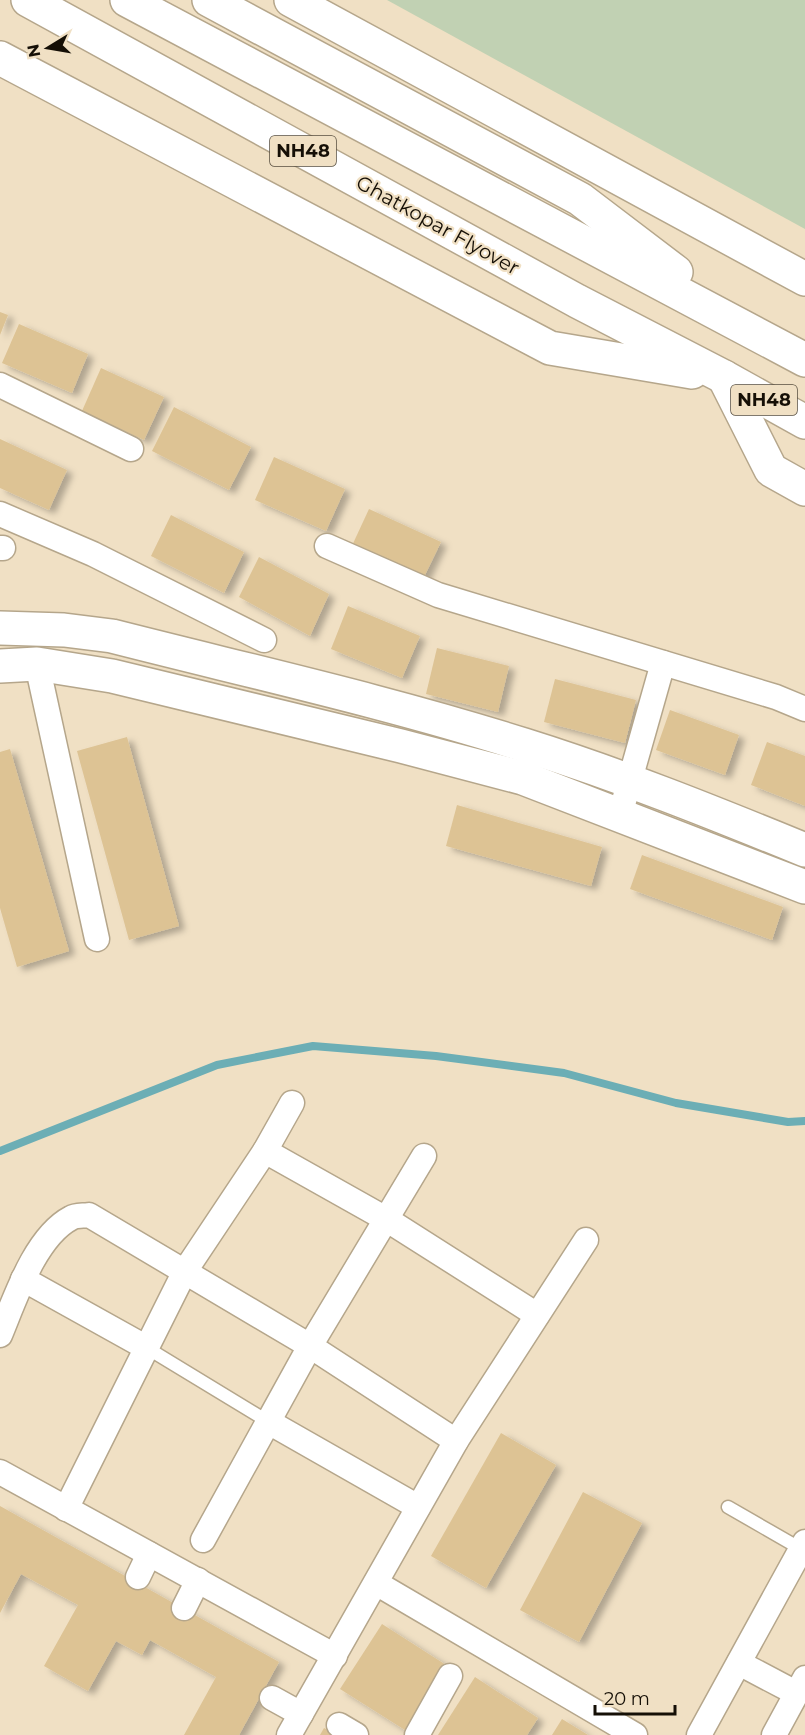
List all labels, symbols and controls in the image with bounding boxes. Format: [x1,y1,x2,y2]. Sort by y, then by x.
north arrow [18,18,78,78]
text: N [23,43,44,59]
road number: NH48 [270,136,336,166]
street label: Ghatkopar Flyover [352,170,524,280]
road number: NH48 [731,385,797,415]
scale bar [595,1678,674,1716]
text: 20 m [604,1688,650,1710]

